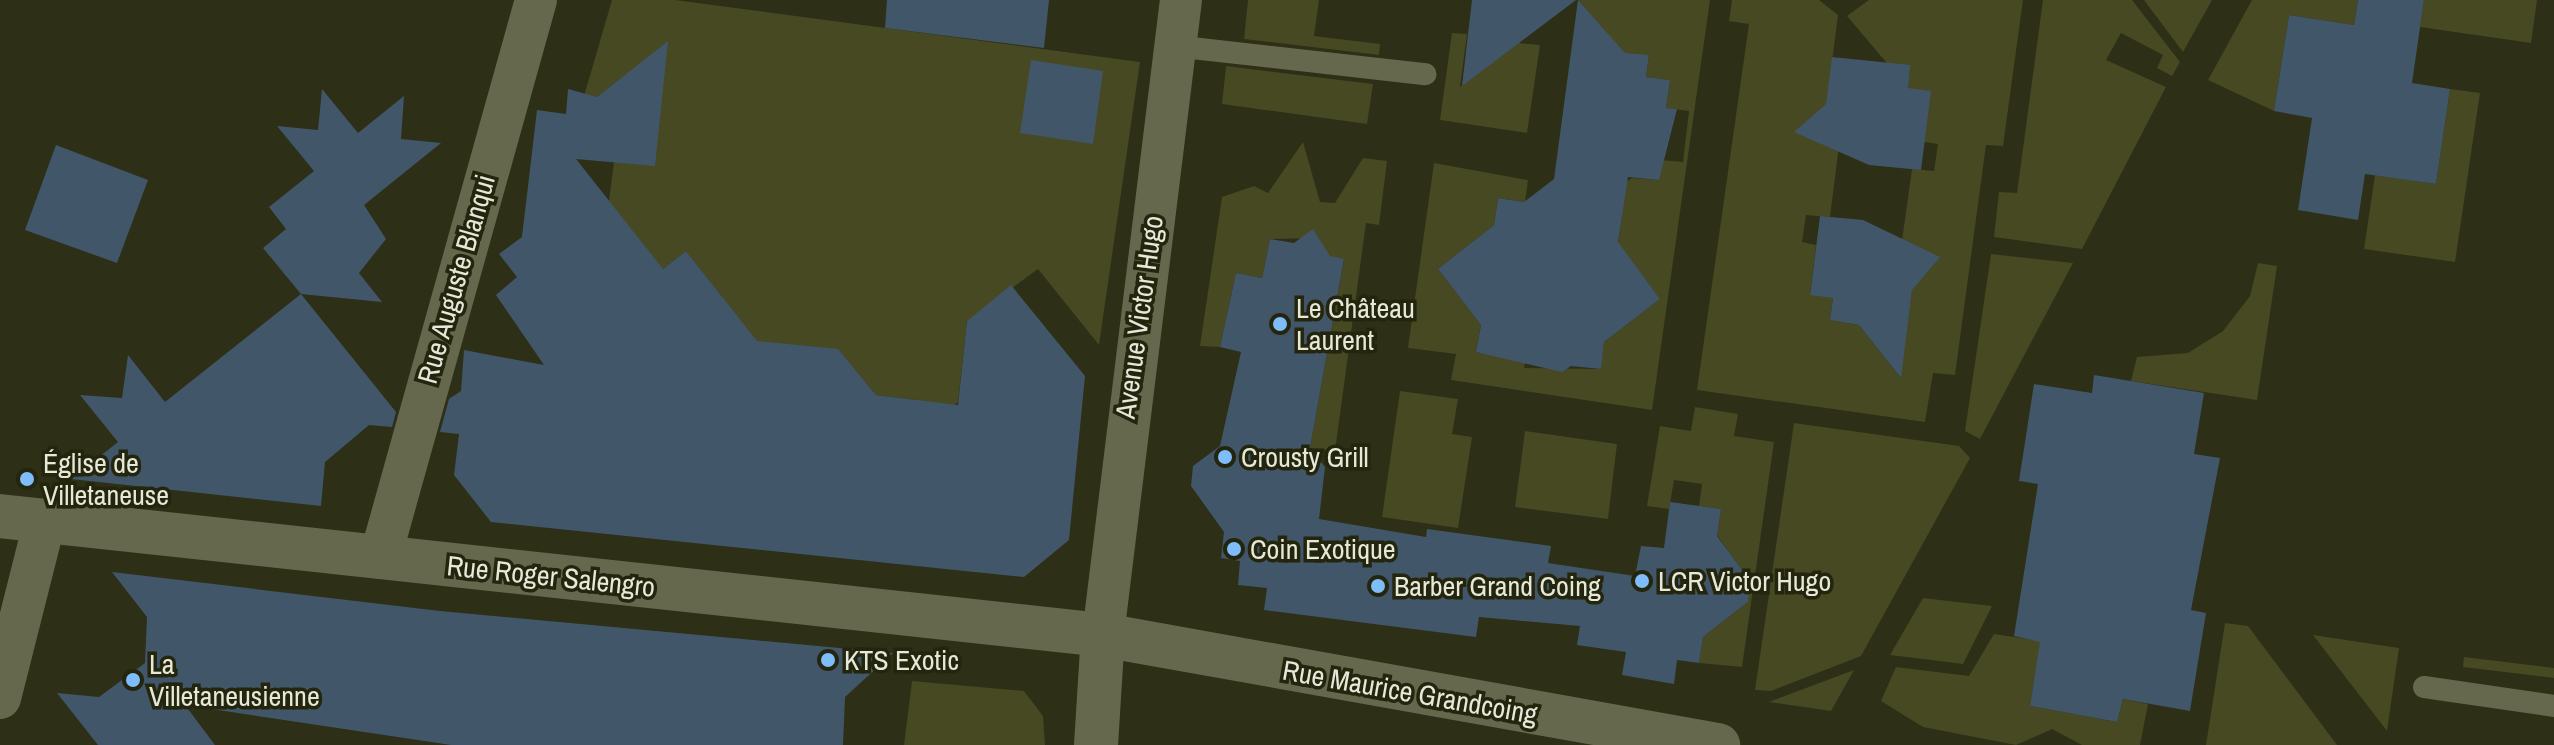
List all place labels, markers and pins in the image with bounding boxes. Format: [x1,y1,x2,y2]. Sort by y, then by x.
place label: Le Château Laurent [1296,291,1415,357]
marker: Le Château Laurent [1271,315,1289,333]
place label: Crousty Grill [1241,440,1369,474]
place label: Église de Villetaneuse [43,446,169,512]
marker: Crousty Grill [1216,448,1234,466]
marker: Église de Villetaneuse [18,470,36,488]
place label: Coin Exotique [1250,532,1396,566]
marker: Coin Exotique [1225,540,1243,558]
place label: LCR Victor Hugo [1658,564,1831,598]
place label: Barber Grand Coing [1394,569,1601,603]
marker: LCR Victor Hugo [1633,572,1651,590]
marker: Barber Grand Coing [1369,577,1387,595]
place label: KTS Exotic [844,643,959,677]
place label: La Villetaneusienne [149,647,320,713]
marker: KTS Exotic [819,651,837,669]
marker: La Villetaneusienne [124,671,142,689]

